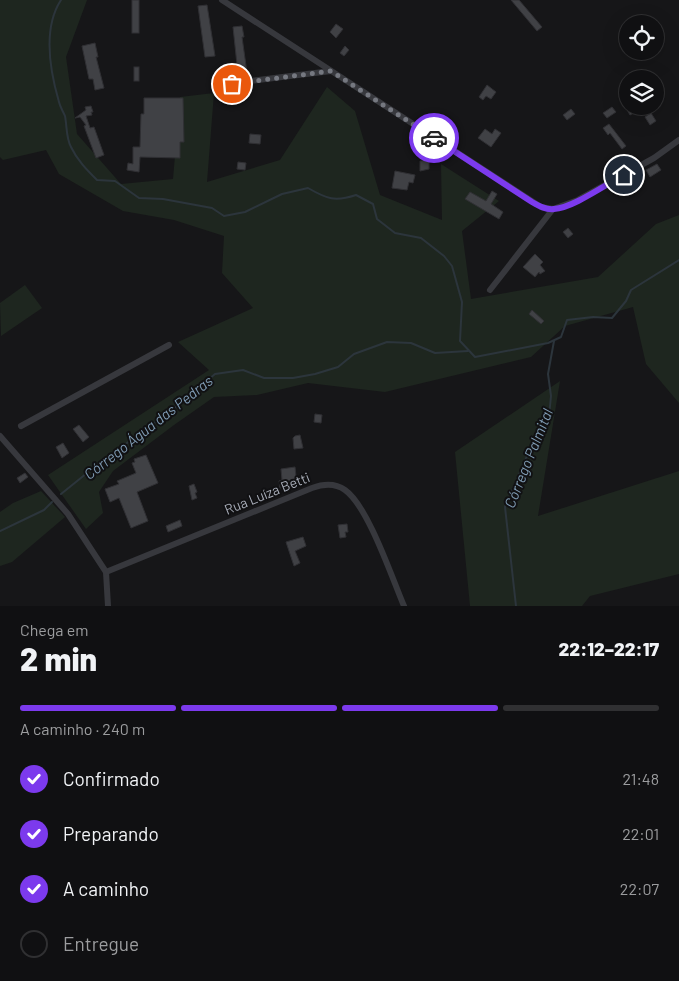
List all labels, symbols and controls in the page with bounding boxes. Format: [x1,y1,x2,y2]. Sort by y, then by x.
map controls [619,15,664,115]
button: locate [619,15,664,60]
pin [211,63,253,105]
icon: bag [218,70,246,98]
button: layers [619,70,664,115]
courier [409,113,459,163]
icon: car [420,124,448,152]
pin [603,154,645,196]
icon: home [610,161,638,189]
water label: Córrego Água das Pedras [80,371,216,483]
water label: Córrego Palmital [500,405,556,510]
street label: Rua Luíza Betti [222,468,312,518]
text: Chega em [20,620,88,639]
text: 22:12–22:17 [559,637,659,660]
text: 2 min [20,639,97,677]
text: A caminho · 240 m [20,719,145,738]
icon: check [20,765,48,793]
text: Confirmado [63,767,160,790]
text: 21:48 [622,769,659,788]
icon: check [20,820,48,848]
text: Preparando [63,822,159,845]
text: 22:01 [622,824,659,843]
icon: check [20,875,48,903]
text: A caminho [63,877,149,900]
text: 22:07 [620,879,659,898]
text: Entregue [63,932,139,955]

